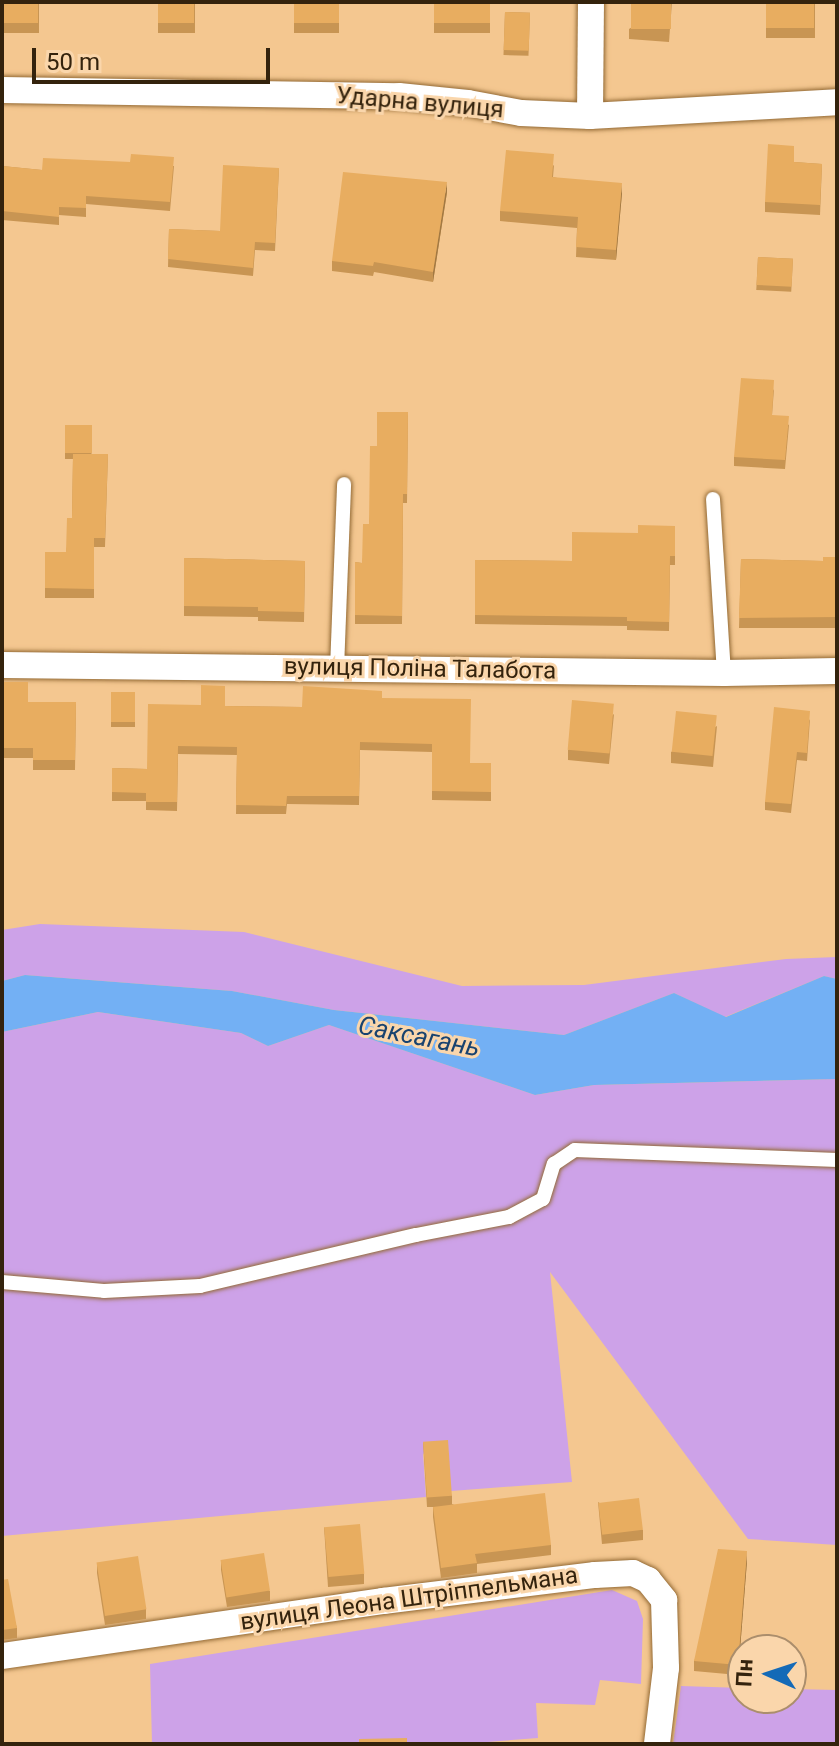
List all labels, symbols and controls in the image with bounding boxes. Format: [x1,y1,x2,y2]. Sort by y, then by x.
scale bar [36,32,274,82]
text: 50 m [46,48,100,76]
street label: Ударна вулиця [335,81,505,125]
street label: вулиця Поліна Талабота [283,652,557,686]
water label: Саксагань [356,1010,482,1064]
street label: вулиця Леона Штріппельмана [238,1561,580,1637]
north arrow [727,1634,807,1714]
text: Пн [731,1658,758,1687]

